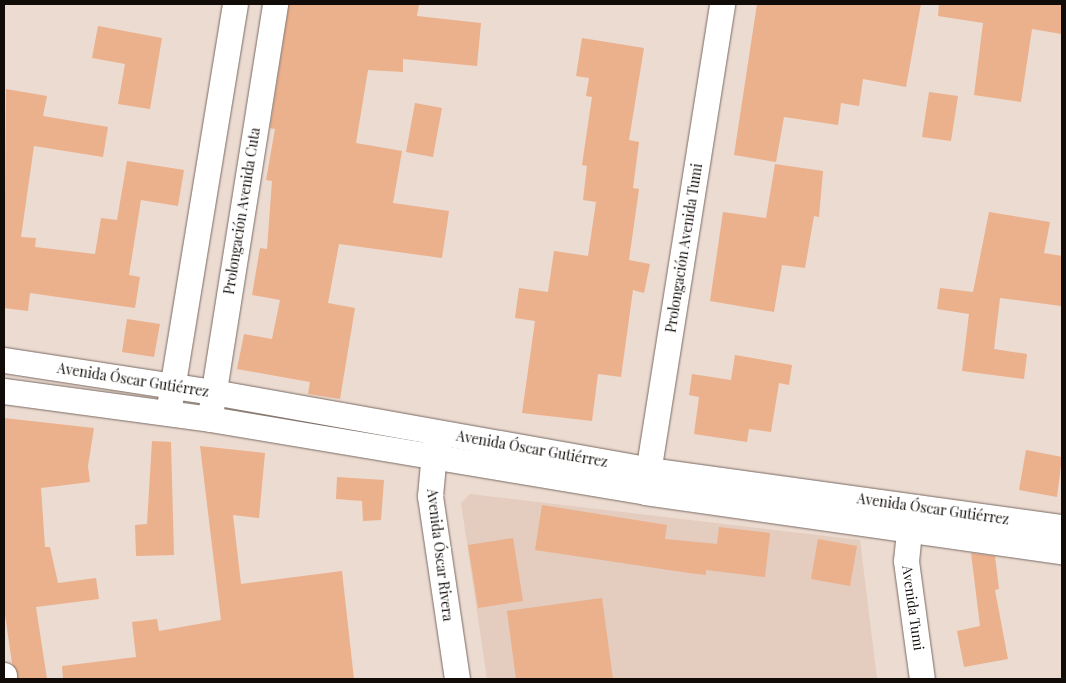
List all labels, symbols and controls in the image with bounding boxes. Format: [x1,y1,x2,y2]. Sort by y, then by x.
street label: Prolongación Avenida Cuta [220,126,264,296]
street label: Prolongación Avenida Tumi [662,162,706,334]
street label: Avenida Óscar Gutiérrez [56,360,210,400]
street label: Avenida Óscar Gutiérrez [455,427,609,471]
street label: Avenida Óscar Rivera [423,487,457,623]
street label: Avenida Óscar Gutiérrez [856,490,1010,528]
street label: Avenida Tumi [899,564,927,652]

